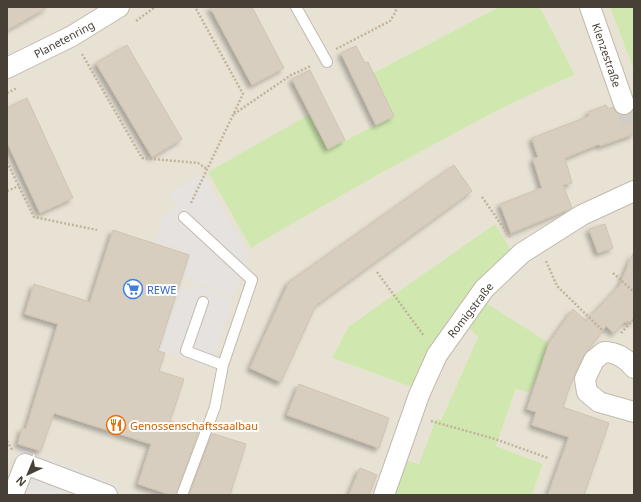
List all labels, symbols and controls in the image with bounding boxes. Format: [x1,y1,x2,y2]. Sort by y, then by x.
street label: Planetenring [31,17,97,61]
street label: Klenzestraße [589,21,625,89]
supermarket icon: REWE [122,278,144,300]
street label: Romigstraße [444,279,496,341]
place label: REWE [147,282,176,297]
restaurant icon: Genossenschaftssaalbau [105,414,127,436]
place label: Genossenschaftssaalbau [130,418,258,433]
north arrow [8,454,48,494]
text: N [12,473,29,490]

